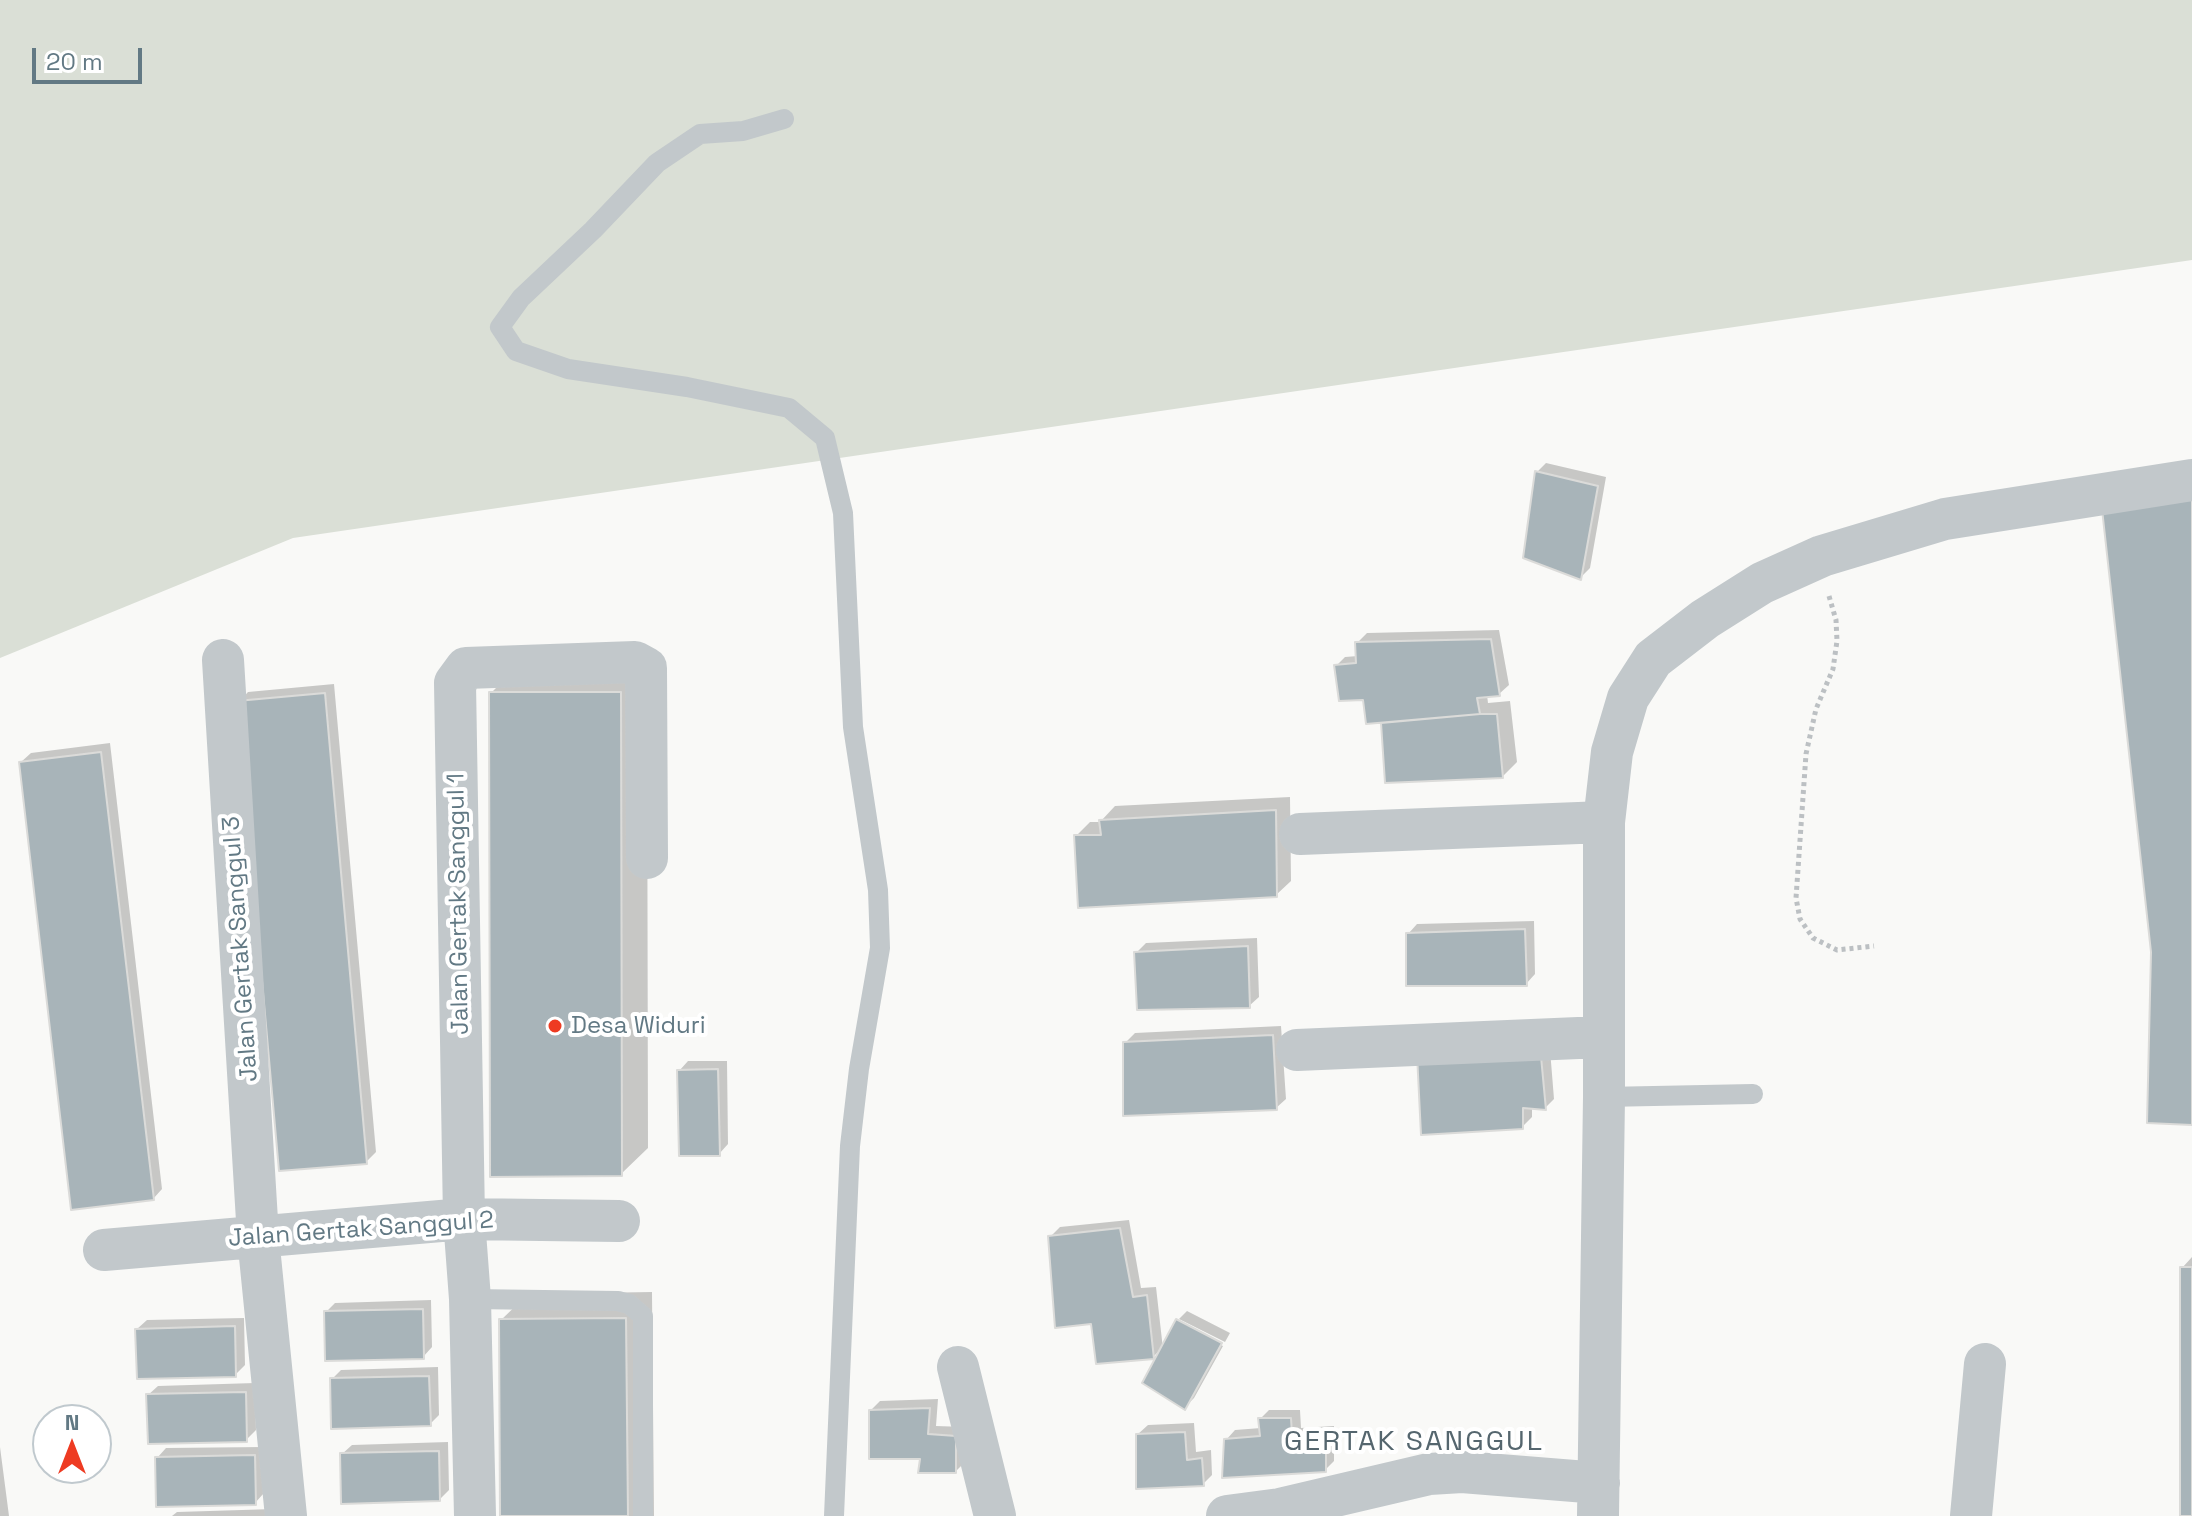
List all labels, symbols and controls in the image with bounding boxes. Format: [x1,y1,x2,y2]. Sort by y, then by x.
scale bar [36,32,146,82]
text: 20 m [46,46,103,77]
street label: Jalan Gertak Sanggul 1 [442,773,476,1035]
street label: Jalan Gertak Sanggul 3 [217,815,265,1083]
place label: Desa Widuri [571,1012,706,1040]
marker: Desa Widuri [546,1017,564,1035]
street label: Jalan Gertak Sanggul 2 [227,1206,495,1254]
north arrow [32,1404,112,1484]
text: N [65,1408,79,1436]
district label: GERTAK SANGGUL [1284,1425,1544,1459]

